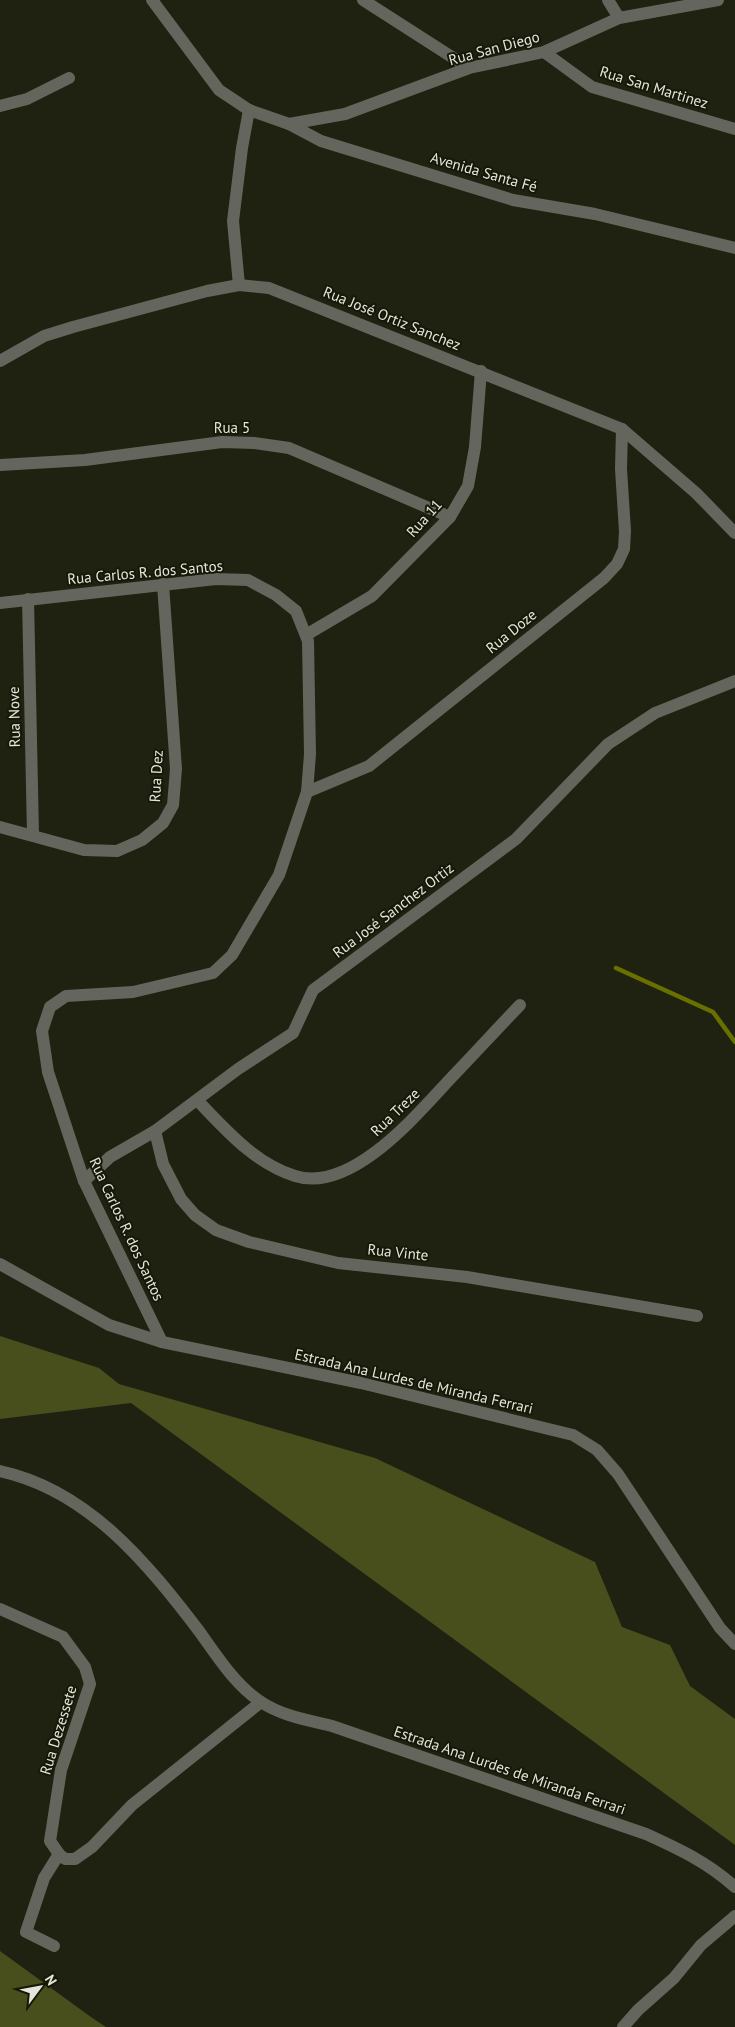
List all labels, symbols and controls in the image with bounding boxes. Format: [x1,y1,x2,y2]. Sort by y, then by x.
street label: Rua San Diego [446,27,542,69]
street label: Rua San Martinez [598,62,710,112]
street label: Avenida Santa Fé [428,148,540,196]
street label: Rua José Ortiz Sanchez [320,282,464,354]
street label: Rua 5 [214,418,250,437]
street label: Rua 11 [402,495,446,541]
street label: Rua Carlos R. dos Santos [66,556,224,588]
street label: Rua Doze [482,605,540,657]
street label: Rua Nove [4,686,24,748]
street label: Rua Dez [145,749,167,803]
street label: Rua José Sanchez Ortiz [329,858,457,962]
street label: Rua Treze [366,1084,424,1140]
street label: Rua Carlos R. dos Santos [85,1154,169,1304]
street label: Rua Vinte [367,1239,429,1265]
street label: Estrada Ana Lurdes de Miranda Ferrari [293,1344,535,1418]
street label: Rua Dezessete [35,1683,81,1777]
street label: Estrada Ana Lurdes de Miranda Ferrari [392,1721,628,1819]
north arrow [15,1962,65,2012]
text: N [41,1971,61,1989]

